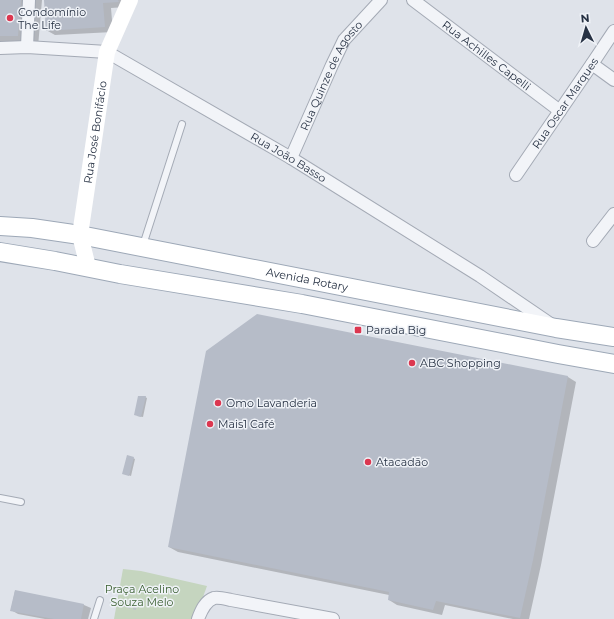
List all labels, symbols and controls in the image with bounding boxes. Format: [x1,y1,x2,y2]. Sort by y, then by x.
place label: Condomínio The Life [18,5,86,32]
north arrow [566,8,606,48]
text: N [580,11,590,25]
marker: Condomínio The Life [5,13,15,23]
street label: Rua Quinze de Agosto [297,18,365,133]
street label: Rua Achilles Capelli [439,18,533,93]
street label: Rua Oscar Marques [529,54,602,152]
street label: Rua José Bonifácio [81,80,110,184]
street label: Rua João Basso [248,129,329,185]
street label: Avenida Rotary [265,265,349,294]
place label: Parada Big [366,323,426,337]
marker: Parada Big [353,325,363,335]
place label: ABC Shopping [420,356,501,370]
marker: ABC Shopping [407,358,417,368]
place label: Omo Lavanderia [226,396,317,410]
marker: Omo Lavanderia [213,398,223,408]
place label: Mais1 Café [218,417,275,431]
marker: Mais1 Café [205,419,215,429]
place label: Atacadão [376,455,428,469]
marker: Atacadão [363,457,373,467]
park label: Praça Acelino Souza Melo [105,582,179,609]

